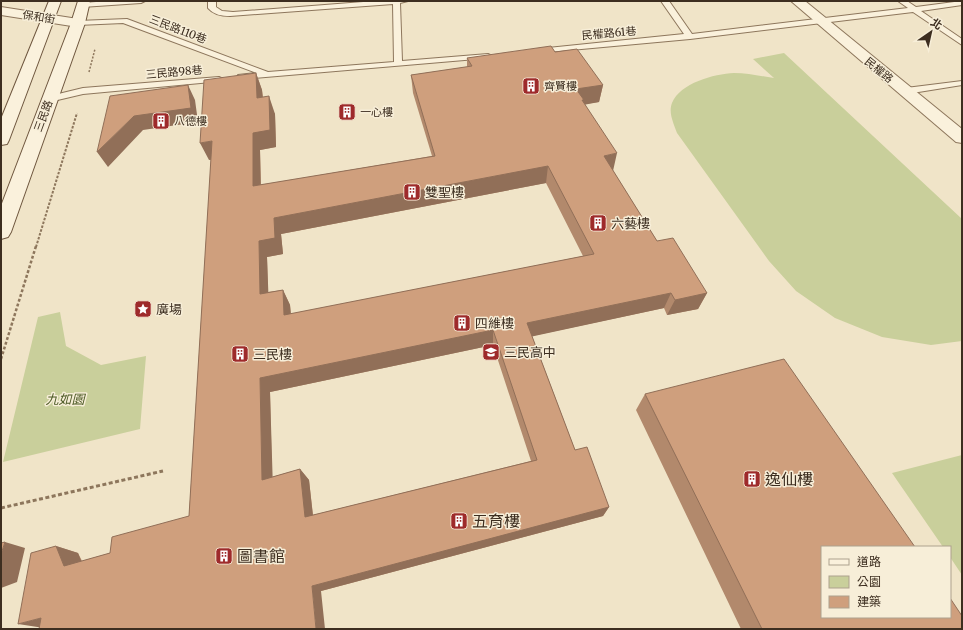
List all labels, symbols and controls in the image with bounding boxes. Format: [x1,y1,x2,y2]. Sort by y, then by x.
street label: 保和街 [22,8,56,26]
street label: 三民路110巷 [147,12,209,46]
north arrow [911,12,951,52]
text: 北 [928,15,945,33]
street label: 民權路61巷 [581,24,637,42]
street label: 民權路 [862,54,896,86]
street label: 三民路98巷 [145,63,203,81]
building icon: 齊賢樓 [521,76,541,96]
place label: 齊賢樓 [544,79,577,93]
street label: 三民路 [31,98,55,134]
building icon: 一心樓 [337,102,357,122]
place label: 一心樓 [360,105,393,119]
building icon: 八德樓 [151,111,171,131]
place label: 八德樓 [174,114,207,128]
building icon: 雙聖樓 [402,182,422,202]
place label: 雙聖樓 [425,184,464,201]
building icon: 六藝樓 [588,213,608,233]
place label: 六藝樓 [611,215,650,232]
place icon: 廣場 [133,299,153,319]
place label: 廣場 [156,301,182,318]
building icon: 四維樓 [452,313,472,333]
place label: 四維樓 [475,315,514,332]
school or university icon: 三民高中 [481,342,501,362]
building icon: 三民樓 [230,344,250,364]
place label: 三民高中 [504,344,556,361]
place label: 三民樓 [253,346,292,363]
park label: 九如園 [45,391,86,408]
building icon: 逸仙樓 [742,469,762,489]
place label: 逸仙樓 [765,469,813,489]
building icon: 五育樓 [449,511,469,531]
place label: 五育樓 [472,511,520,531]
building icon: 圖書館 [214,546,234,566]
place label: 圖書館 [237,546,285,566]
legend [821,546,951,618]
text: 道路 [857,554,881,569]
text: 公園 [857,574,881,589]
text: 建築 [857,594,881,609]

